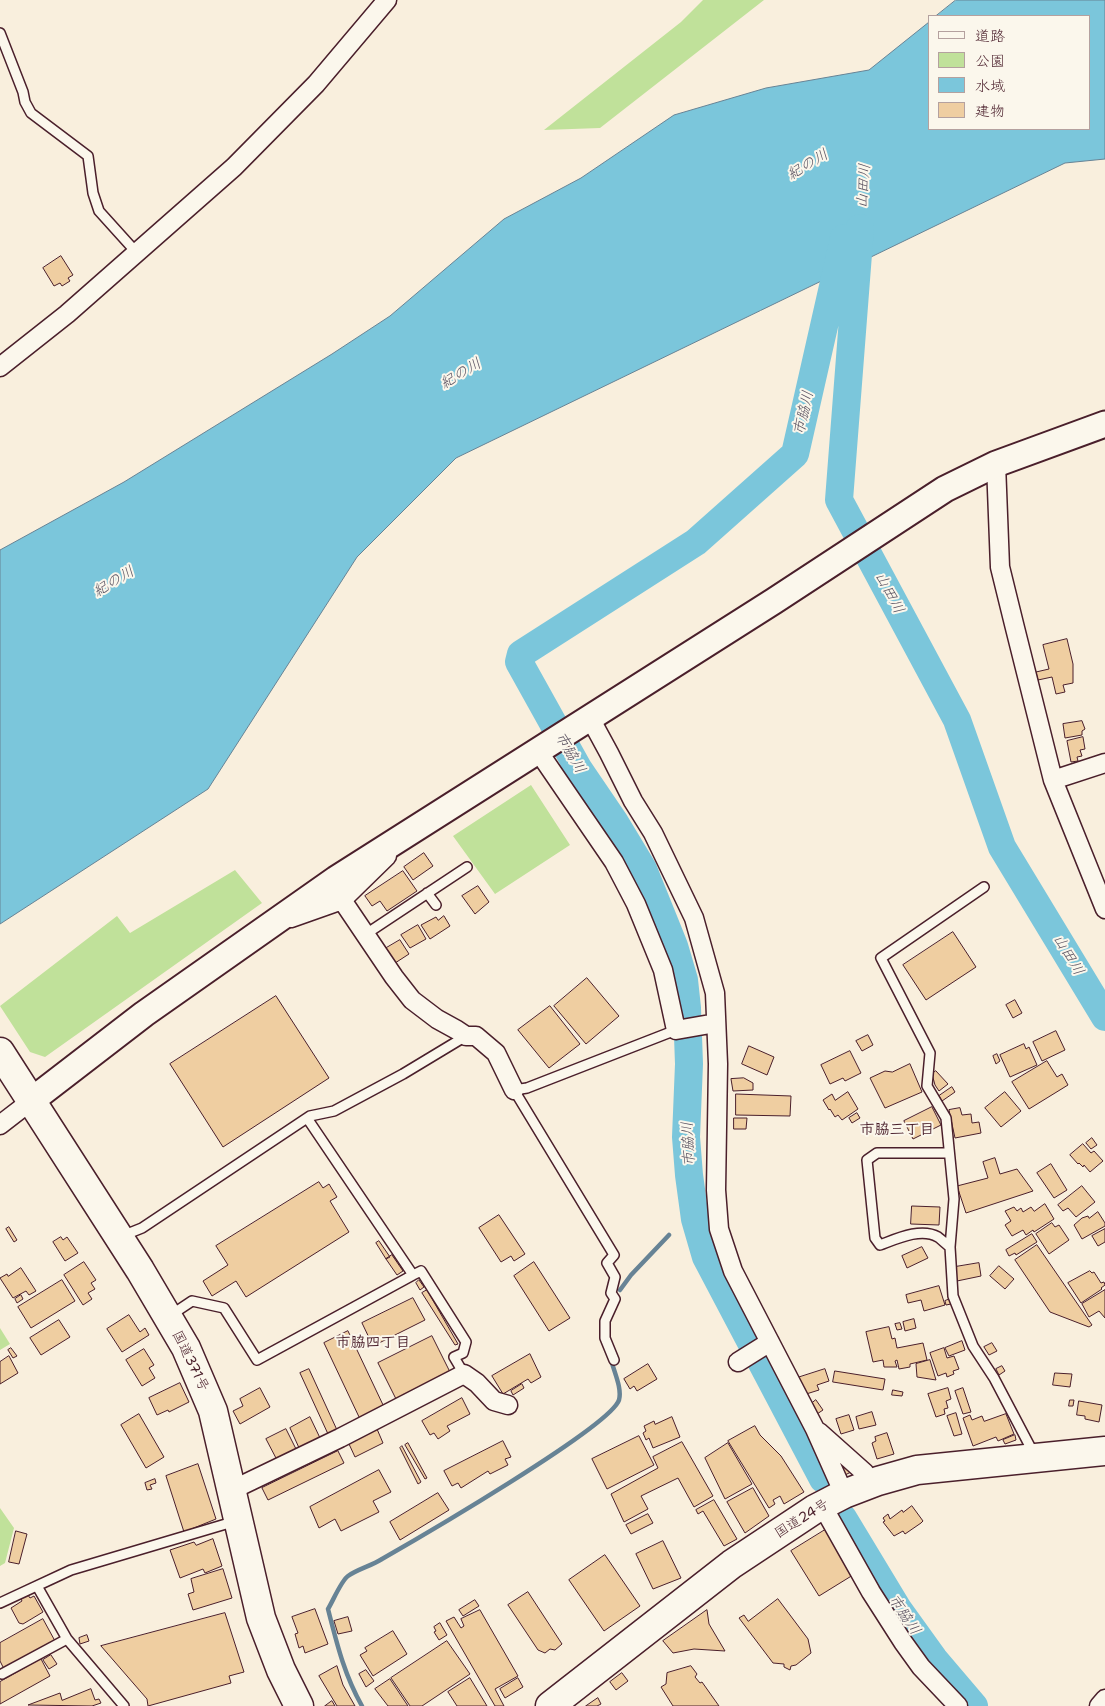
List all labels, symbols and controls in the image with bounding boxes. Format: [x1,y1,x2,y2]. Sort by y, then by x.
legend [928,15,1090,130]
text: 道路 [975,26,1005,46]
text: 公園 [975,51,1005,71]
text: 水域 [975,76,1005,96]
text: 建物 [975,101,1005,121]
water label: 紀の川 [784,146,832,184]
water label: 山田川 [853,163,875,209]
water label: 紀の川 [437,355,485,393]
water label: 市脇川 [790,389,818,437]
water label: 紀の川 [90,563,138,601]
water label: 山田川 [870,569,908,617]
water label: 市脇川 [551,729,589,777]
water label: 山田川 [1049,931,1087,979]
water label: 市脇川 [679,1121,699,1167]
district label: 市脇三丁目 [860,1121,934,1139]
street label: 国道371号 [168,1328,212,1394]
district label: 市脇四丁目 [336,1334,410,1352]
street label: 国道24号 [772,1496,832,1542]
water label: 市脇川 [884,1591,924,1639]

